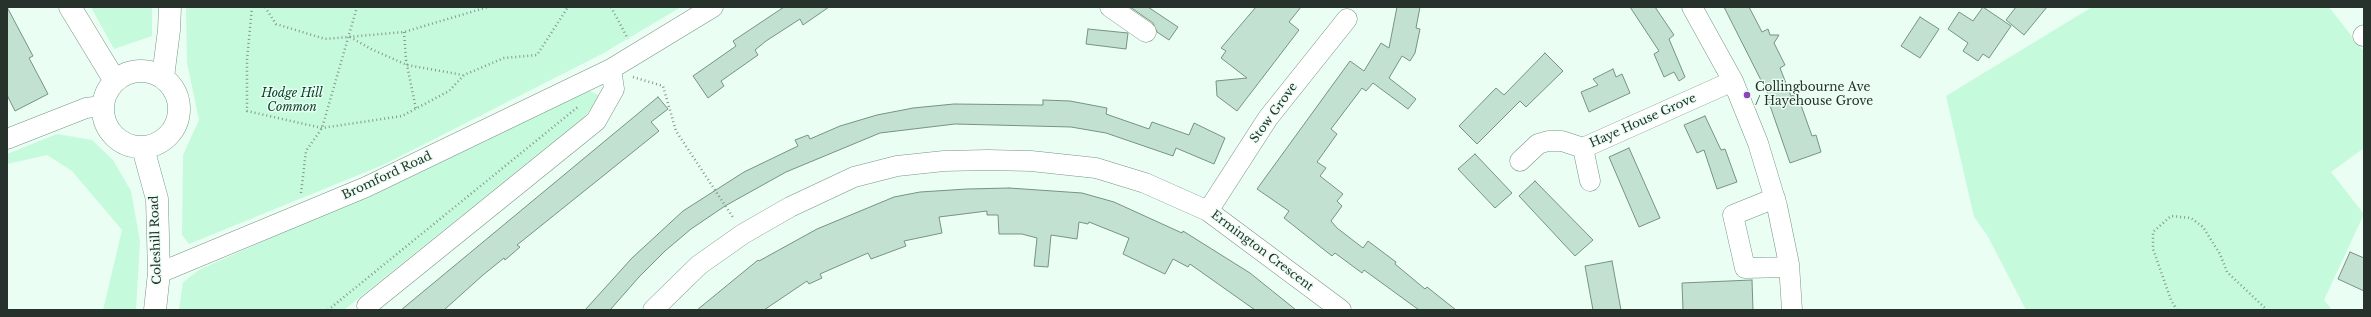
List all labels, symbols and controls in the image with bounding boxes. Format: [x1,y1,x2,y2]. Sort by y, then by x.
street label: Stow Grove [1247,80,1301,146]
place label: Collingbourne Ave / Hayehouse Grove [1755,81,1873,109]
park label: Hodge Hill Common [261,87,323,115]
marker: Collingbourne Ave / Hayehouse Grove [1742,90,1752,100]
street label: Haye House Grove [1587,91,1699,151]
street label: Bromford Road [340,149,434,203]
street label: Coleshill Road [147,195,165,285]
street label: Ermington Crescent [1208,208,1316,294]

